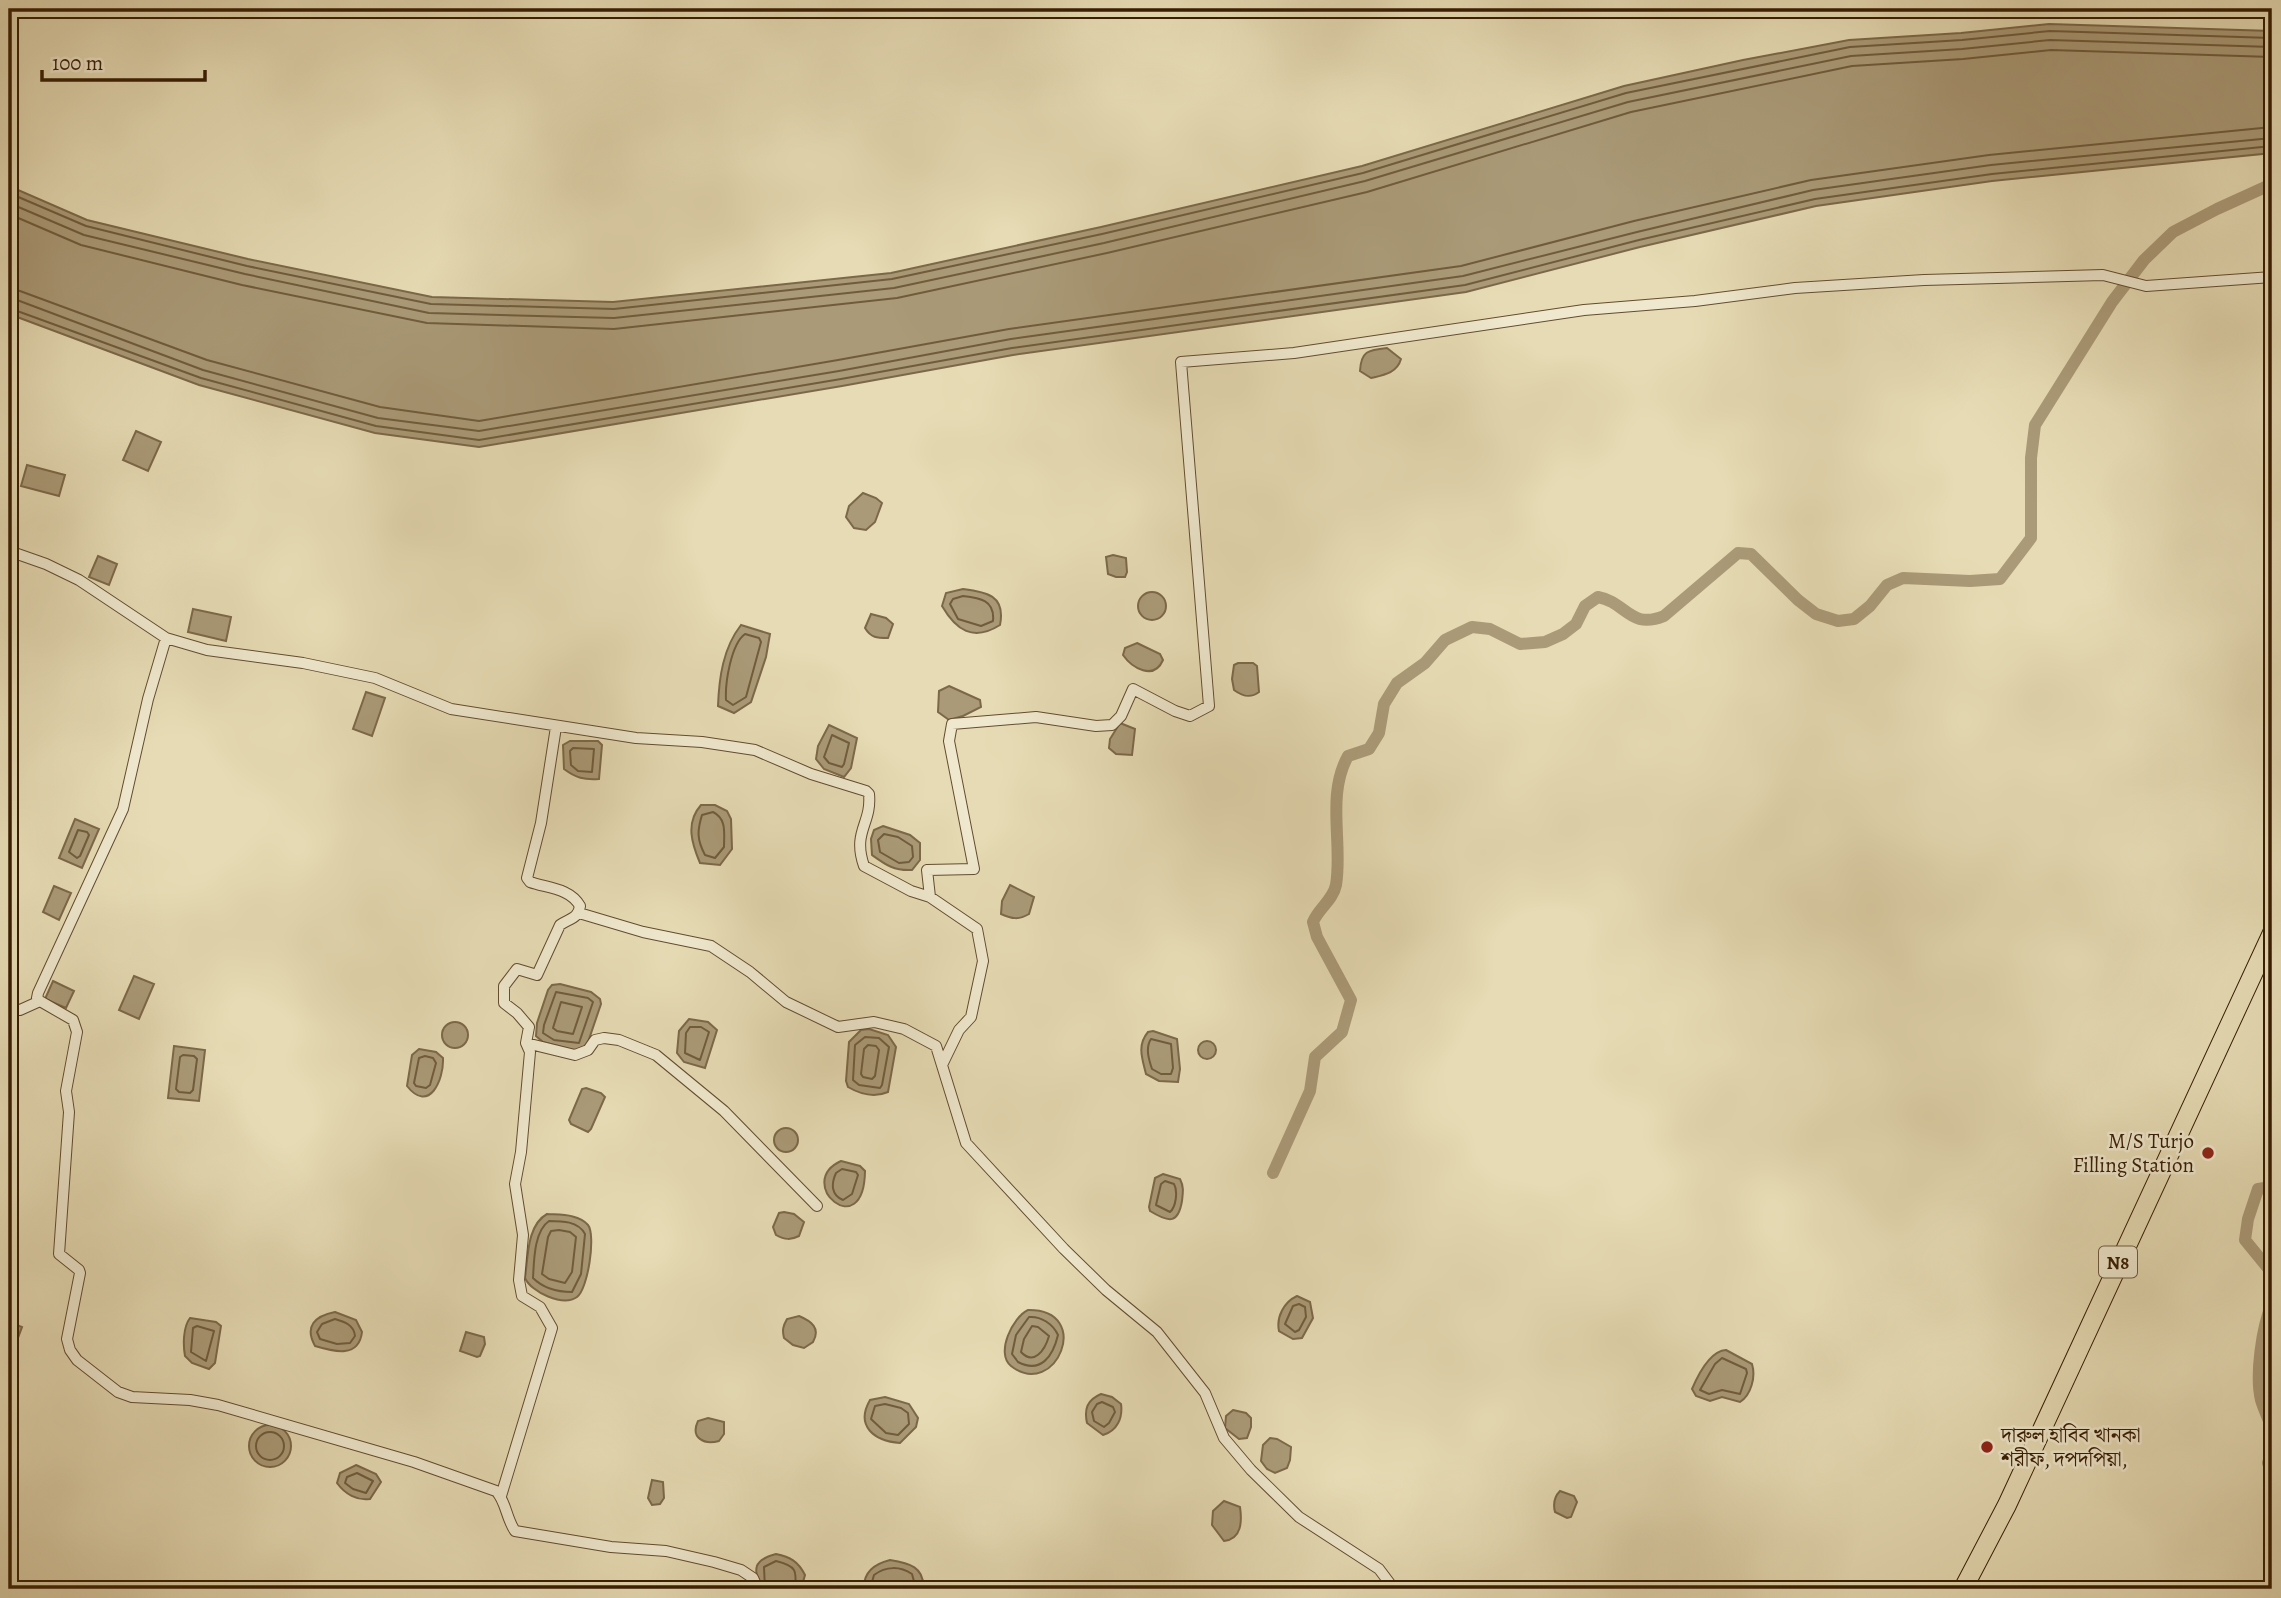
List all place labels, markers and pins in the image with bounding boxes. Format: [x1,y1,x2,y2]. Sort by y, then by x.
place label: M/S Turjo Filling Station [2073,1127,2194,1179]
marker: M/S Turjo Filling Station [2200,1145,2216,1161]
place label: দারুল হাবিব খানকা শরীফ, দপদপিয়া, [2000,1421,2141,1473]
marker: দারুল হাবিব খানকা শরীফ, দপদপিয়া, [1979,1439,1995,1455]

